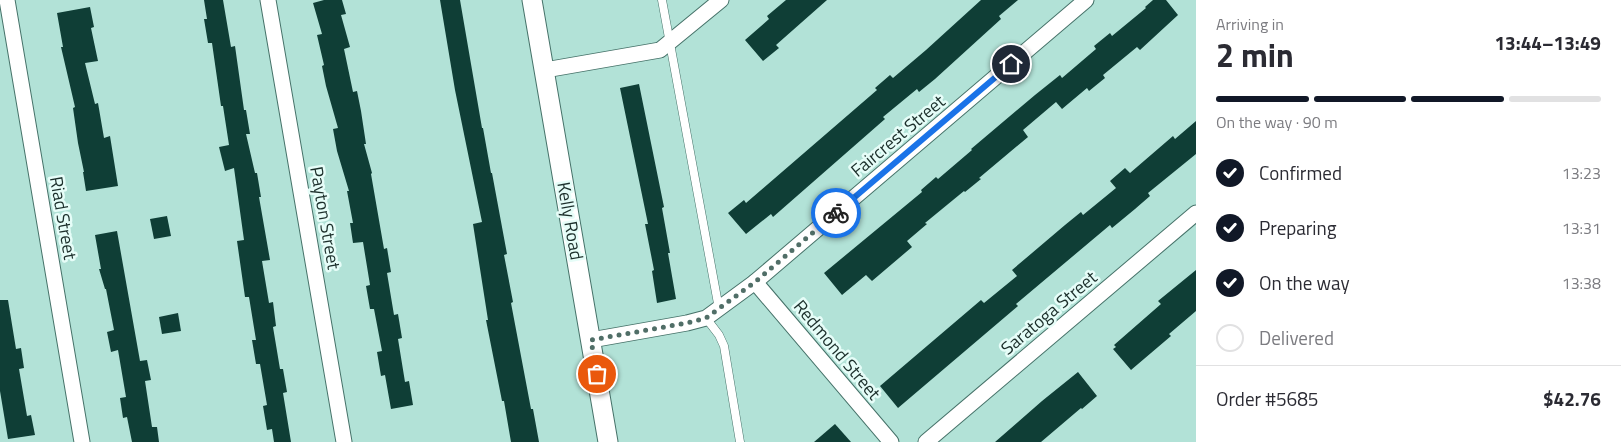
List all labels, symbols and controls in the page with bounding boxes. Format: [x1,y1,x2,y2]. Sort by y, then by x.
text: Arriving in [1216,12,1284,36]
text: 13:44–13:49 [1494,28,1601,57]
text: 2 min [1216,31,1294,79]
pin [990,43,1032,85]
icon: home [997,50,1025,78]
street label: Faircrest Street [845,88,951,183]
text: On the way · 90 m [1216,110,1338,134]
text: Confirmed [1259,158,1342,187]
icon: check [1216,159,1244,187]
text: 13:23 [1562,161,1601,185]
street label: Payton Street [303,164,348,272]
street label: Riad Street [43,174,84,262]
street label: Kelly Road [550,180,591,262]
courier [811,188,861,238]
icon: bike [822,199,850,227]
text: Preparing [1259,213,1336,242]
icon: check [1216,214,1244,242]
text: 13:31 [1562,216,1601,240]
street label: Saratoga Street [995,264,1103,361]
text: On the way [1259,268,1350,297]
icon: check [1216,269,1244,297]
text: 13:38 [1562,271,1601,295]
street label: Redmond Street [787,294,888,406]
text: Delivered [1259,323,1334,352]
pin [576,353,618,395]
icon: bag [583,360,611,388]
text: Order #5685 [1216,384,1318,413]
text: $42.76 [1543,384,1601,413]

